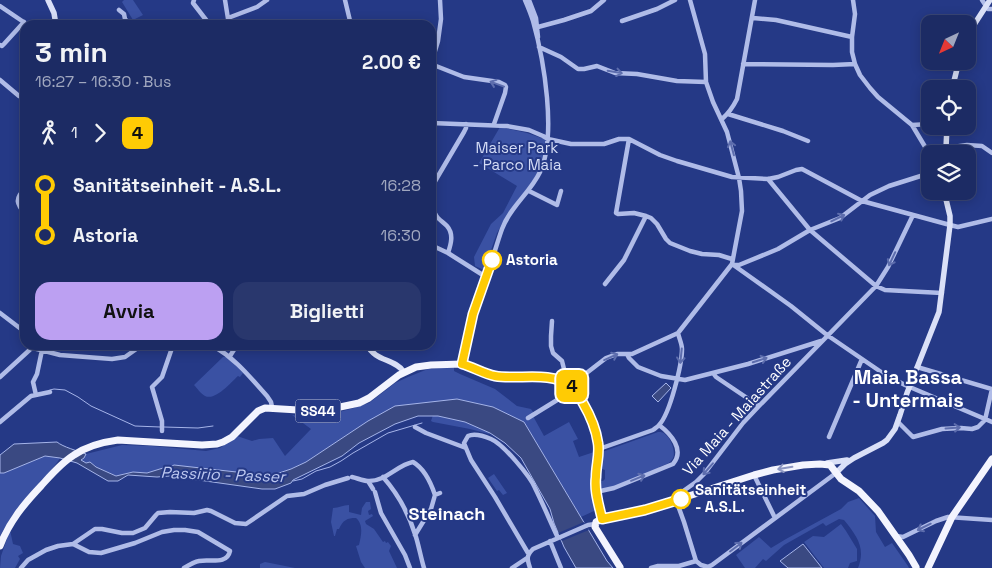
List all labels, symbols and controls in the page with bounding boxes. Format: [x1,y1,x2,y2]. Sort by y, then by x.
north arrow [921,15,976,70]
map controls [921,15,976,200]
text: 3 min [35,34,108,70]
text: 2.00 € [362,50,421,75]
one-way arrow [607,67,623,77]
text: 16:27 – 16:30 · Bus [35,71,172,92]
one-way arrow [489,78,505,88]
button: locate [921,80,976,135]
icon: walk [35,119,63,147]
icon: forward [86,119,114,147]
text: 4 [132,121,143,144]
text: 1 [71,122,78,143]
park label: Maiser Park - Parco Maia [472,138,562,174]
one-way arrow [726,141,736,157]
button: layers [921,145,976,200]
text: Sanitätseinheit - A.S.L. [73,173,281,198]
text: 16:28 [381,175,421,196]
one-way arrow [830,213,845,222]
text: Astoria [73,223,138,248]
text: 16:30 [381,225,421,246]
marker: Astoria [482,250,502,270]
place label: Astoria [506,250,558,269]
one-way arrow [887,251,896,266]
button: Avvia [35,282,223,340]
button: Biglietti [233,282,421,340]
one-way arrow [676,348,686,364]
one-way arrow [603,352,618,362]
street label: Via Maia - Maiastraße [678,352,795,479]
one-way arrow [752,355,768,365]
district label: Maia Bassa - Untermais [852,364,964,413]
line badge: 4 [556,370,588,402]
text: 4 [566,374,578,397]
road number: SS44 [296,400,340,422]
one-way arrow [945,424,961,433]
water label: Passirio - Passer [160,462,288,487]
one-way arrow [703,462,714,475]
one-way arrow [778,463,794,473]
one-way arrow [631,473,646,482]
place label: Sanitätseinheit - A.S.L. [695,480,806,516]
marker: Sanitätseinheit - A.S.L. [671,489,691,509]
district label: Steinach [409,502,485,525]
one-way arrow [917,523,932,532]
one-way arrow [729,542,743,552]

